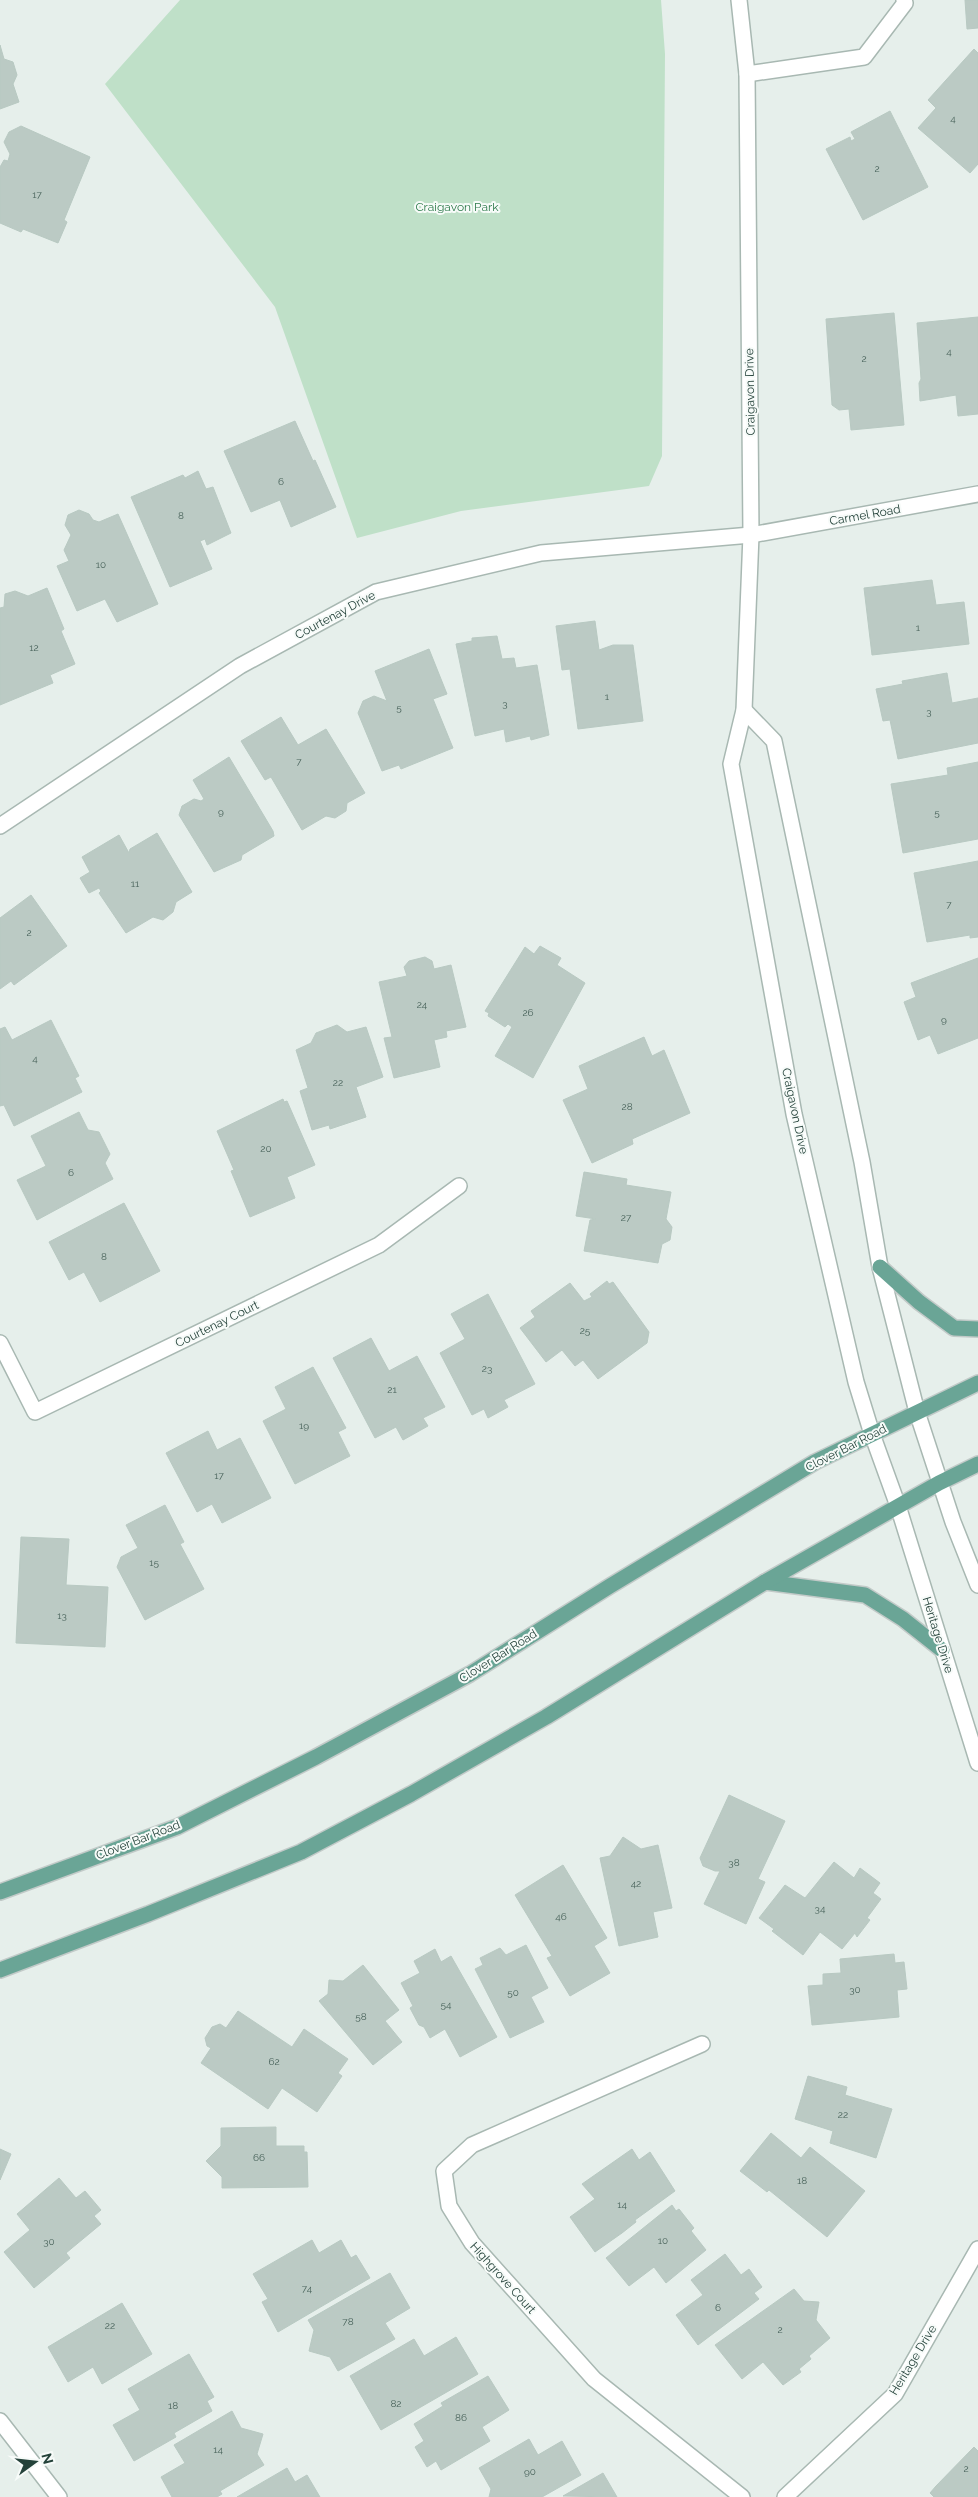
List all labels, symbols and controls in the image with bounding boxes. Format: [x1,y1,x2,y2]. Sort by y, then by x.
house number: 4 [950,113,956,124]
house number: 2 [874,163,880,174]
house number: 17 [32,189,42,200]
park label: Craigavon Park [415,200,499,214]
house number: 4 [946,346,952,357]
street label: Craigavon Drive [742,348,758,436]
house number: 2 [861,353,867,364]
house number: 6 [278,476,284,487]
street label: Carmel Road [828,502,902,528]
house number: 8 [178,510,184,521]
house number: 10 [96,559,106,570]
street label: Courtenay Drive [292,588,378,642]
house number: 1 [916,622,921,633]
house number: 12 [29,642,39,653]
house number: 1 [605,691,610,702]
house number: 3 [502,698,508,709]
house number: 5 [396,702,402,713]
house number: 3 [926,706,932,717]
house number: 7 [296,756,302,767]
house number: 9 [218,806,224,817]
house number: 5 [934,807,940,818]
house number: 11 [131,878,140,889]
house number: 7 [946,899,952,910]
house number: 2 [26,927,32,938]
house number: 24 [417,999,428,1010]
house number: 26 [522,1007,534,1018]
house number: 9 [941,1014,947,1025]
house number: 4 [32,1053,38,1064]
street label: Craigavon Drive [779,1067,811,1155]
house number: 22 [333,1077,343,1088]
house number: 28 [621,1101,633,1112]
house number: 20 [260,1143,272,1154]
house number: 6 [68,1167,74,1178]
house number: 27 [621,1212,632,1223]
house number: 8 [101,1251,107,1262]
street label: Courtenay Court [173,1298,261,1350]
house number: 25 [580,1325,591,1336]
house number: 23 [482,1363,492,1374]
house number: 21 [387,1384,397,1395]
house number: 19 [299,1420,309,1431]
street label: Clover Bar Road [803,1422,889,1474]
house number: 17 [214,1470,224,1481]
house number: 15 [149,1557,159,1568]
street label: Heritage Drive [920,1595,956,1675]
house number: 13 [57,1610,67,1621]
street label: Clover Bar Road [457,1626,539,1686]
street label: Clover Bar Road [94,1818,182,1862]
house number: 38 [728,1857,740,1868]
house number: 42 [631,1878,641,1889]
house number: 34 [815,1903,826,1914]
house number: 46 [555,1911,567,1922]
house number: 30 [849,1984,861,1995]
house number: 50 [507,1987,519,1998]
house number: 54 [441,1999,452,2010]
house number: 58 [355,2011,367,2022]
house number: 62 [268,2056,280,2067]
house number: 22 [838,2109,848,2120]
house number: 66 [253,2152,265,2163]
house number: 18 [797,2175,807,2186]
house number: 14 [617,2199,627,2210]
house number: 10 [658,2235,668,2246]
house number: 30 [43,2236,55,2247]
street label: Highgrove Court [467,2239,539,2317]
house number: 74 [302,2283,313,2294]
house number: 6 [715,2302,721,2313]
house number: 78 [342,2316,354,2327]
house number: 22 [105,2320,115,2331]
street label: Heritage Drive [887,2322,939,2398]
house number: 2 [777,2324,783,2335]
house number: 82 [390,2398,402,2409]
house number: 18 [168,2400,178,2411]
house number: 86 [455,2412,467,2423]
north arrow [10,2437,60,2487]
house number: 14 [213,2444,223,2455]
text: N [38,2451,57,2466]
house number: 2 [963,2463,969,2474]
house number: 90 [524,2466,536,2477]

